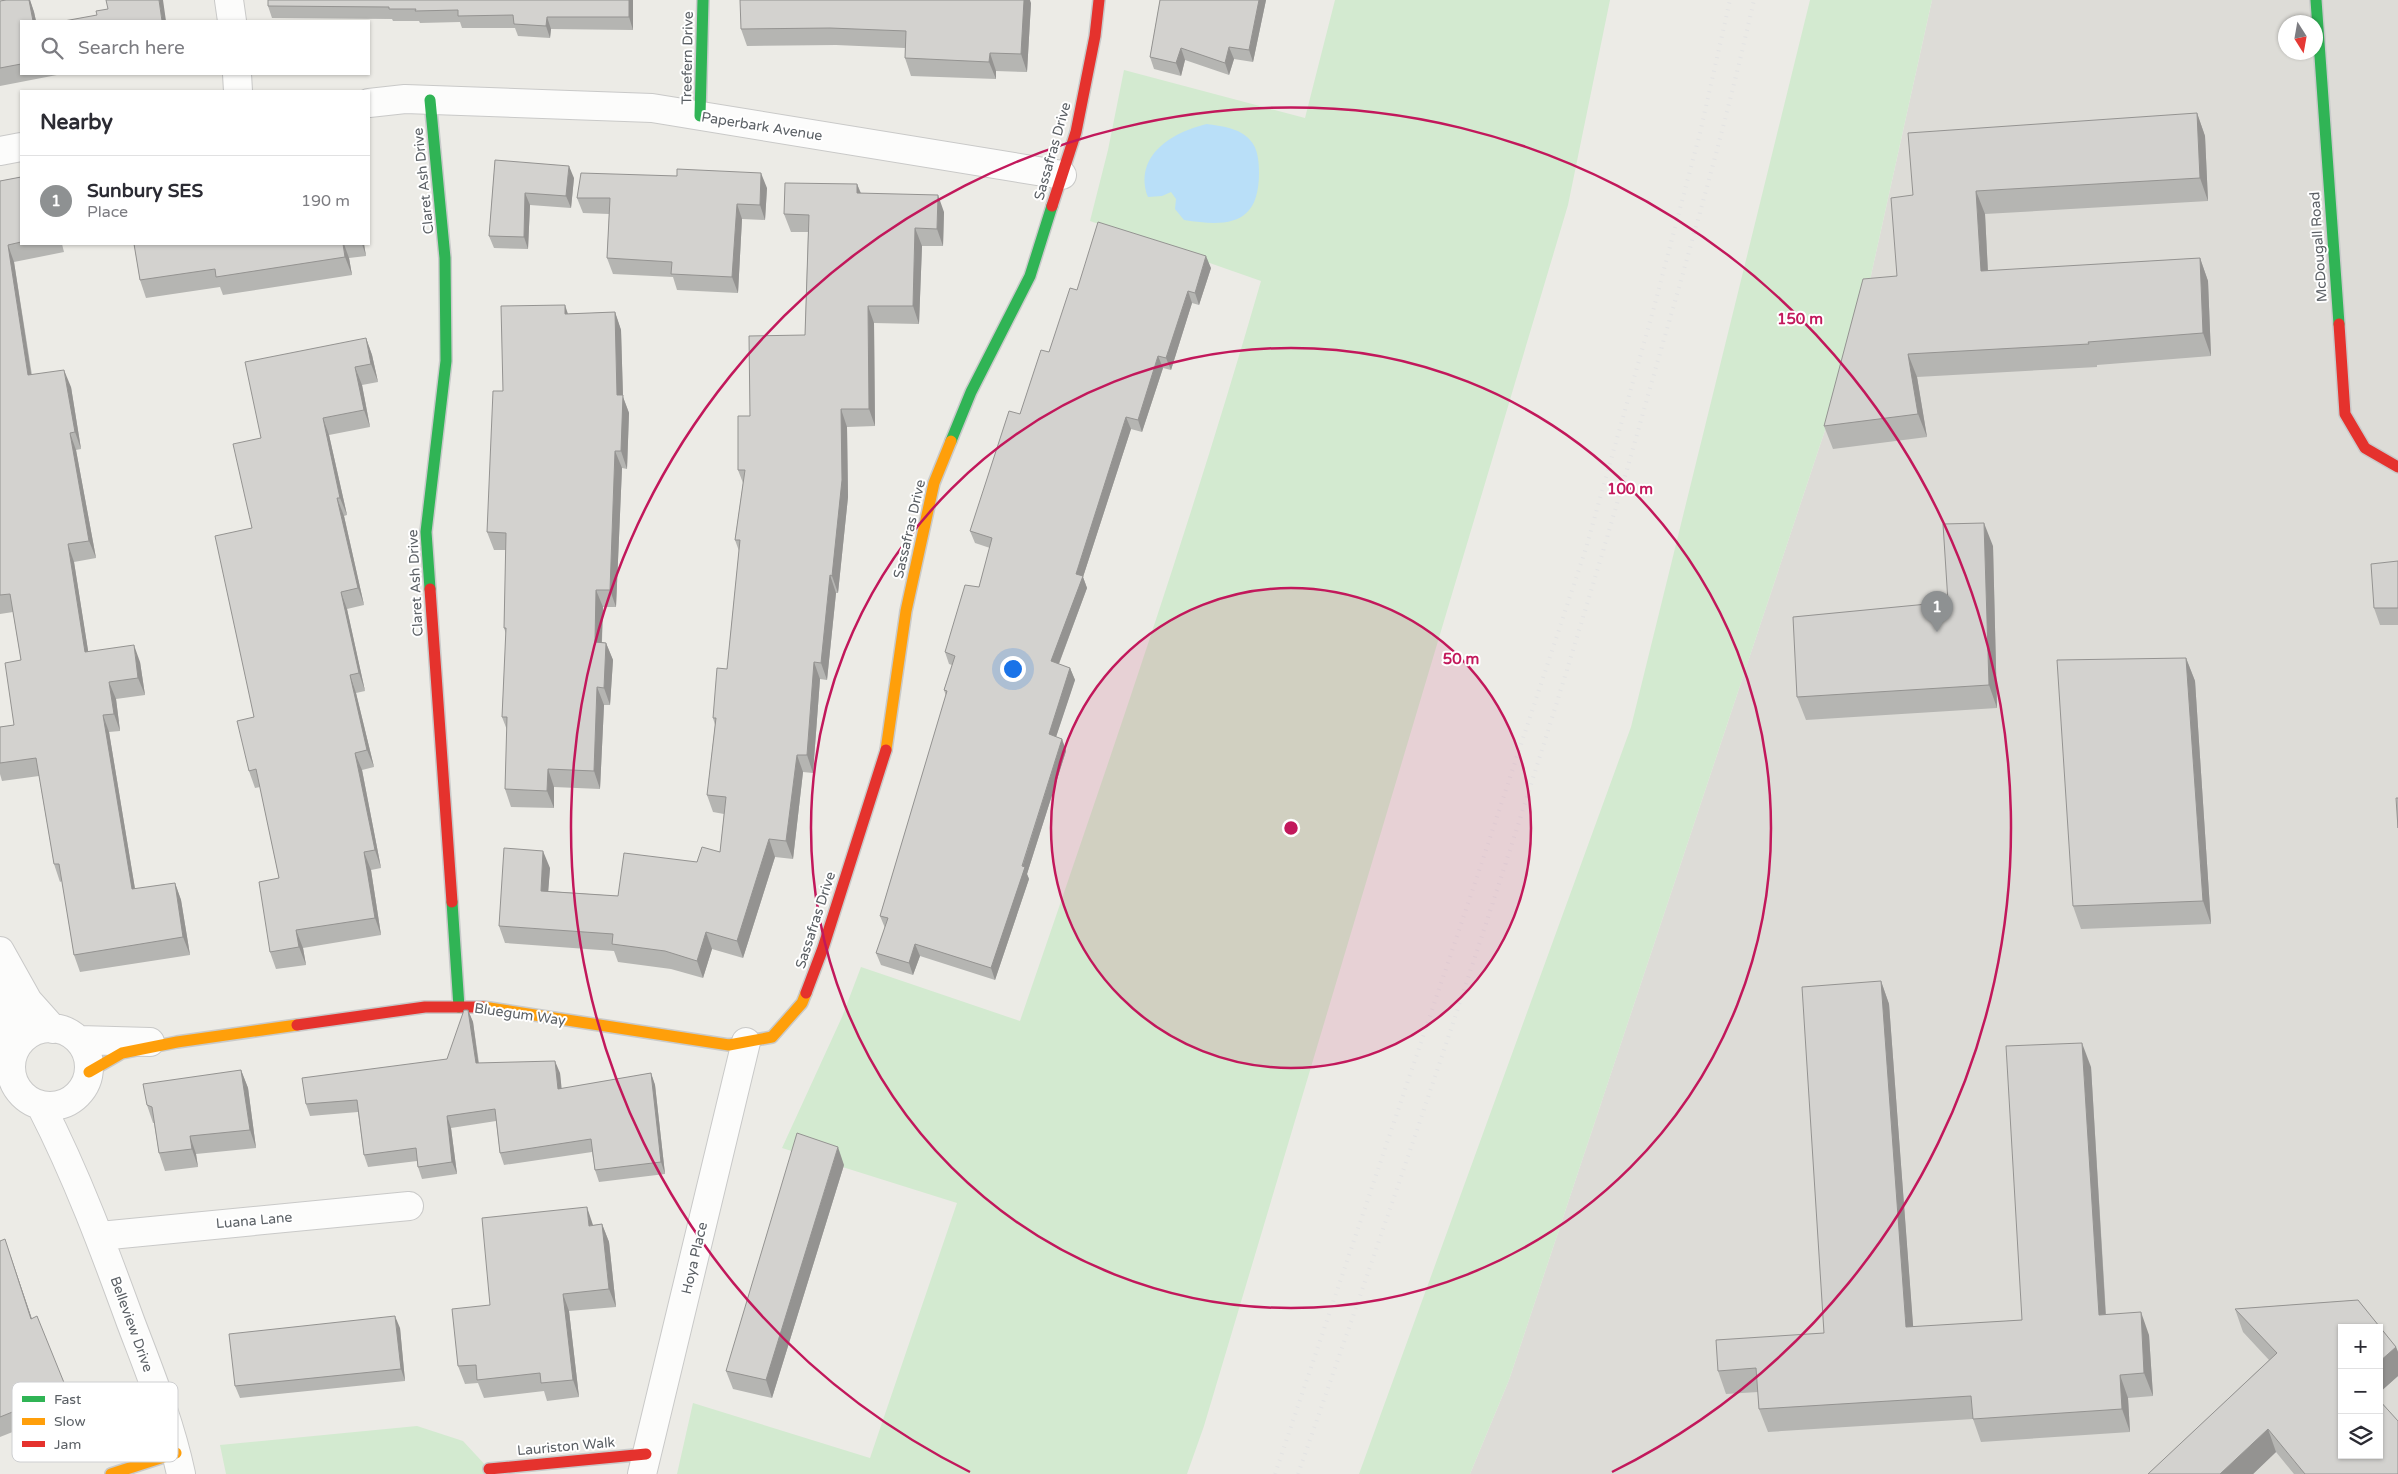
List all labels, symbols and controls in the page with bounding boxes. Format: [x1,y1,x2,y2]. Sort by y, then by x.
street label: Treefern Drive [678,11,697,105]
north arrow [2278,15,2323,60]
search box [20,20,370,75]
icon: search [38,34,66,62]
text: Search here [78,37,185,59]
street label: Sassafras Drive [1030,100,1075,202]
street label: Paperbark Avenue [700,109,824,144]
text: Nearby [40,110,113,135]
street label: Claret Ash Drive [409,127,438,235]
text: Sunbury SES [87,180,203,202]
text: 1 [51,191,61,211]
text: 190 m [301,191,350,211]
street label: McDougall Road [2306,191,2331,303]
text: Place [87,202,128,222]
text: 150 m [1777,310,1823,328]
street label: Sassafras Drive [890,478,929,580]
text: 100 m [1607,480,1653,498]
street label: Claret Ash Drive [404,529,427,637]
pin: 1 [1921,591,1953,632]
text: 50 m [1443,650,1479,668]
your location [1000,656,1026,682]
centre of rings [1282,819,1300,837]
street label: Sassafras Drive [792,869,839,971]
street label: Bluegum Way [473,1000,567,1029]
street label: Luana Lane [215,1209,293,1232]
street label: Hoya Place [678,1220,711,1296]
street label: Belleview Drive [106,1274,157,1374]
map controls [2338,1324,2383,1459]
button: + [2338,1324,2383,1369]
button: − [2338,1369,2383,1414]
legend [12,1382,178,1462]
text: Fast [54,1391,82,1408]
text: Slow [54,1413,86,1430]
button: layers [2338,1414,2383,1459]
street label: Lauriston Walk [516,1434,616,1459]
text: Jam [54,1436,81,1453]

